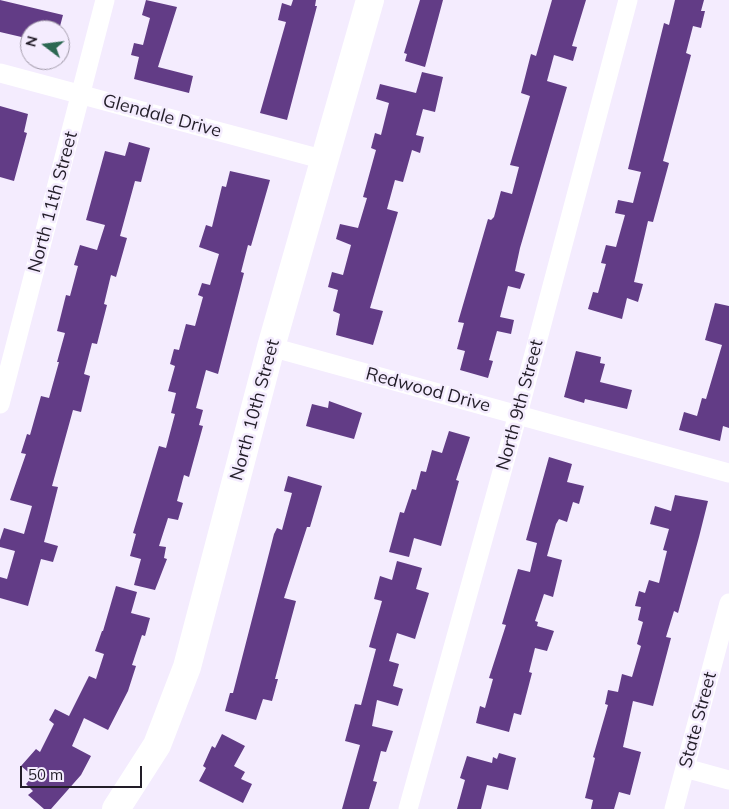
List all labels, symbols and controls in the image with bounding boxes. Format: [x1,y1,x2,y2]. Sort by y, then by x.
north arrow [20,20,70,70]
text: N [21,34,42,49]
street label: Glendale Drive [100,90,224,142]
street label: North 11th Street [24,129,82,275]
street label: North 10th Street [226,337,284,483]
street label: North 9th Street [492,337,548,473]
street label: Redwood Drive [363,363,493,417]
street label: State Street [675,670,721,770]
scale bar [22,756,145,788]
text: 50 m [28,765,63,784]

